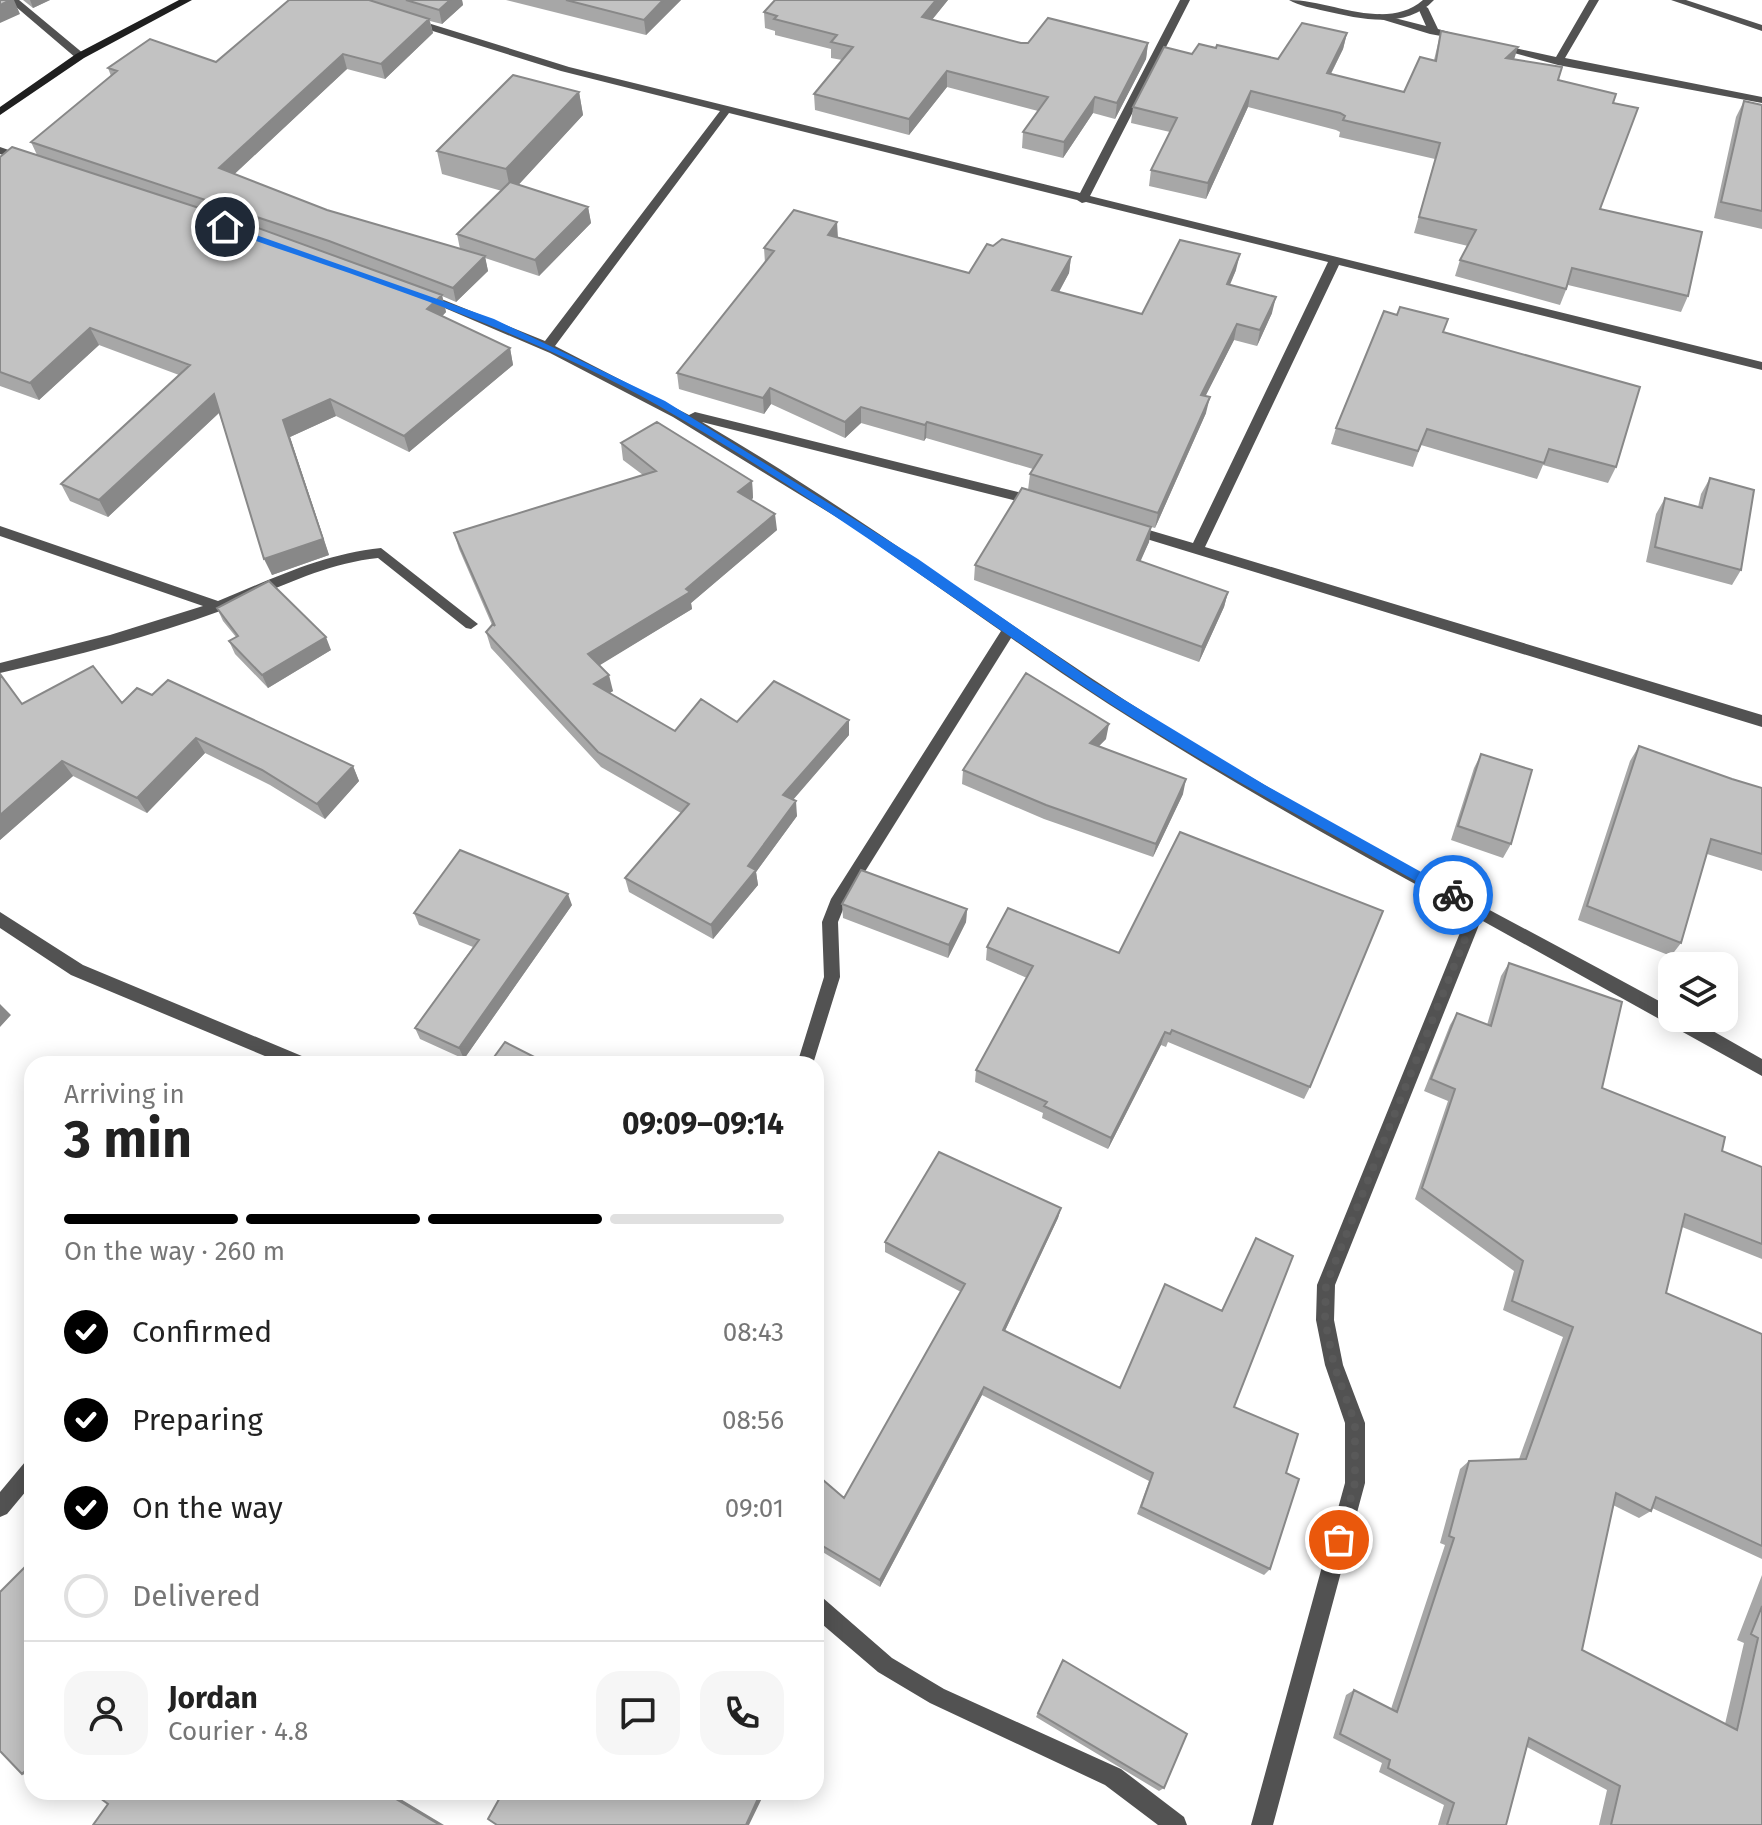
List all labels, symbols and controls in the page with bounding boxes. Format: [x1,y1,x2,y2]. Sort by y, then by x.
pin [191,193,259,261]
icon: home [203,205,247,249]
courier [1413,855,1493,935]
icon: bike [1431,873,1475,917]
map controls [1658,952,1738,1032]
button: layers [1658,952,1738,1032]
text: Arriving in [64,1079,185,1110]
text: 09:09–09:14 [622,1106,784,1142]
text: 3 min [64,1108,192,1171]
text: On the way · 260 m [64,1236,285,1267]
icon: check [64,1310,108,1354]
text: Confirmed [132,1314,272,1350]
text: 08:43 [723,1317,784,1348]
icon: check [64,1398,108,1442]
text: Preparing [132,1402,263,1438]
text: 08:56 [722,1405,784,1436]
icon: check [64,1486,108,1530]
text: On the way [132,1490,283,1526]
text: 09:01 [725,1493,784,1524]
pin [1305,1506,1373,1574]
icon: bag [1317,1518,1361,1562]
text: Delivered [132,1578,261,1614]
button: person [64,1671,148,1755]
button: chat [596,1671,680,1755]
button: phone [700,1671,784,1755]
text: Jordan [168,1680,258,1716]
text: Courier · 4.8 [168,1716,308,1747]

